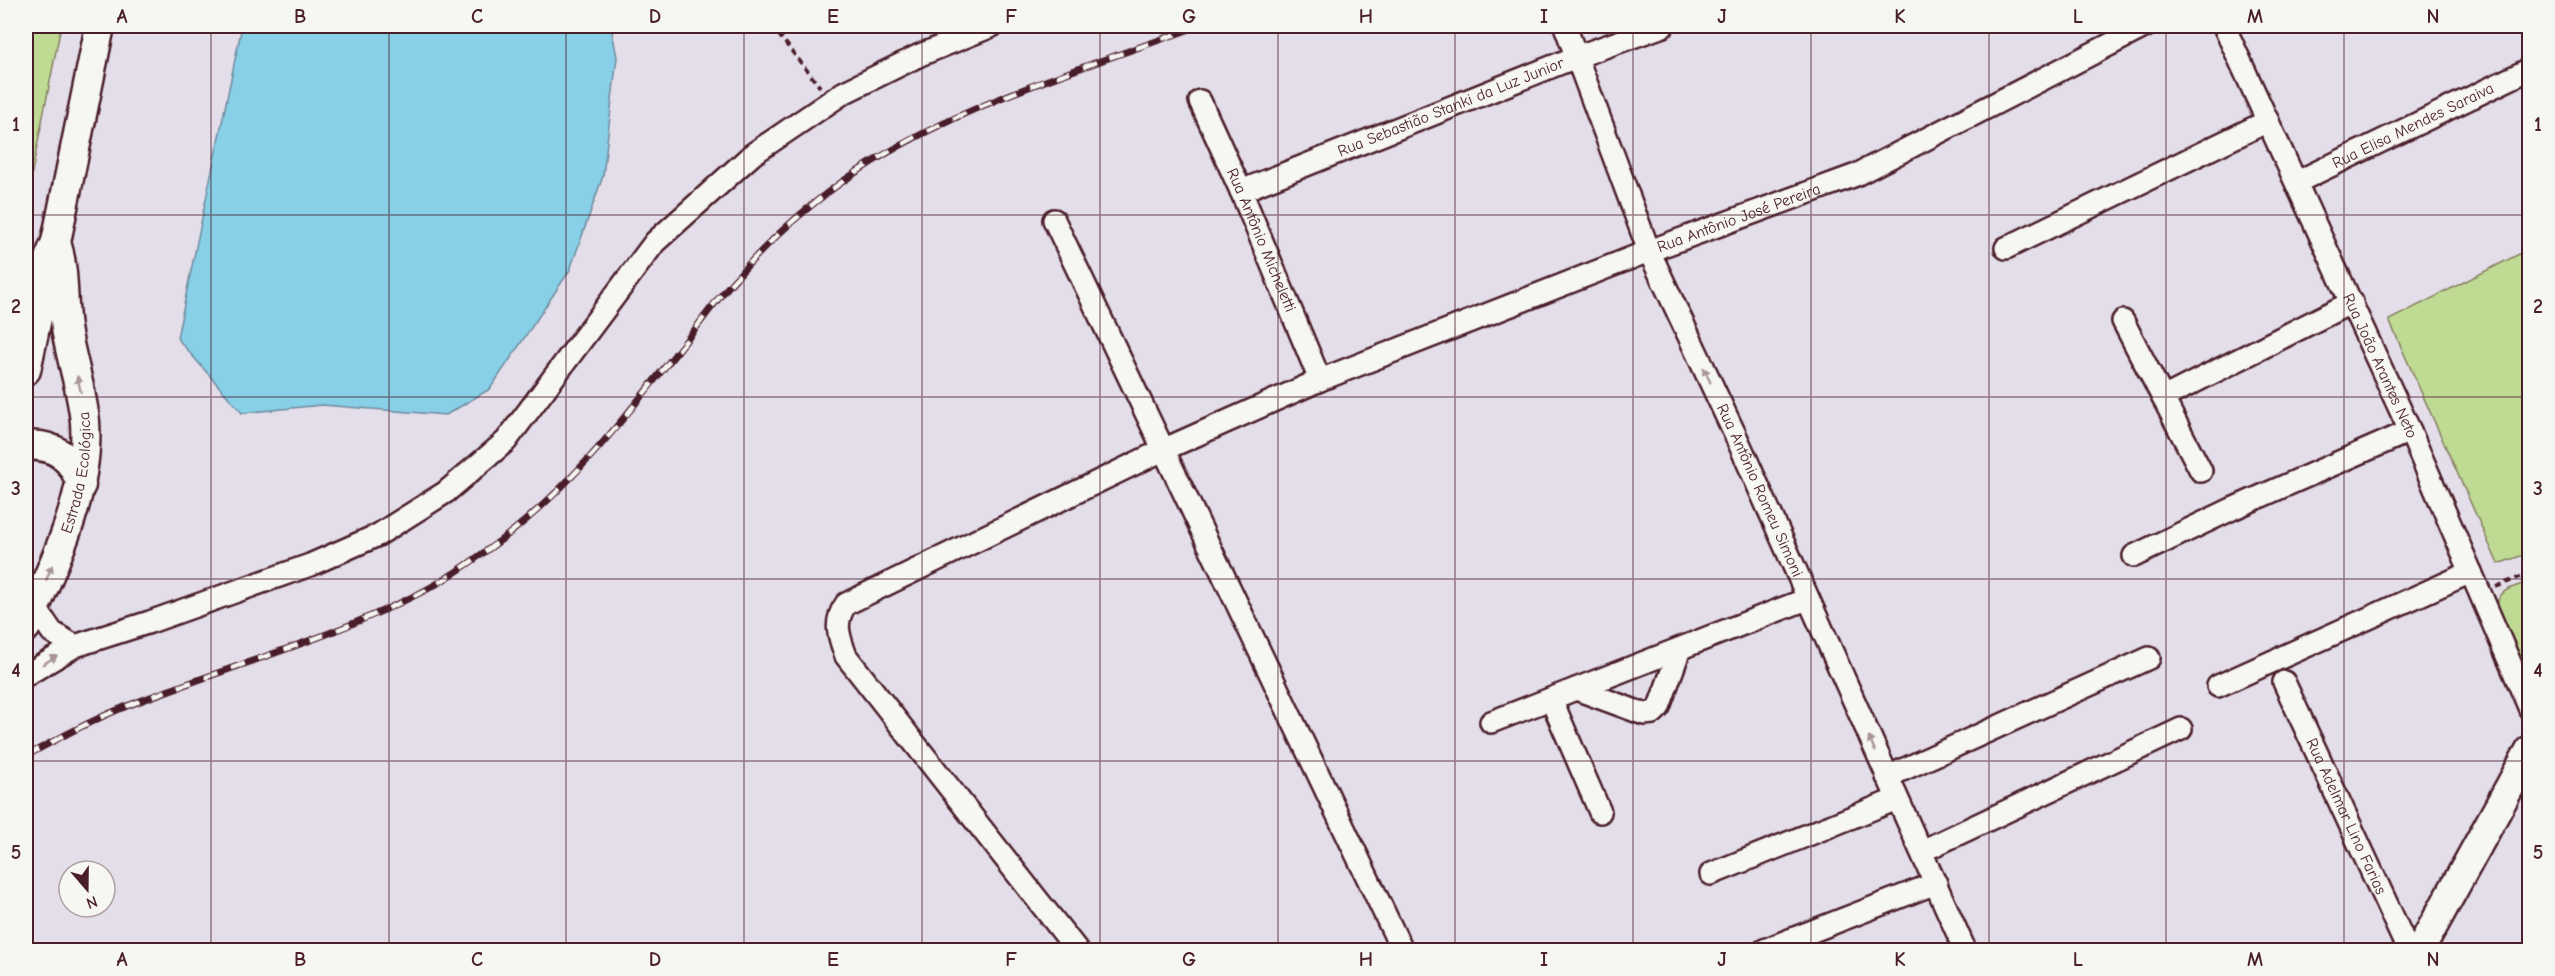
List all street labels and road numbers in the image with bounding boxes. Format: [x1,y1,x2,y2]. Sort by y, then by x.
street label: Rua Sebastião Stanki da Luz Junior [1335,54,1567,160]
street label: Rua Elisa Mendes Saraiva [2330,79,2497,172]
street label: Rua Antônio Micheletti [1223,165,1300,315]
street label: Rua Antônio José Pereira [1655,180,1823,256]
street label: Rua João Arantes Neto [2339,291,2421,441]
street label: Rua Antônio Romeu Simoni [1713,401,1807,580]
street label: Estrada Ecológica [57,411,94,536]
street label: Rua Adelmar Lino Farias [2302,736,2390,897]

